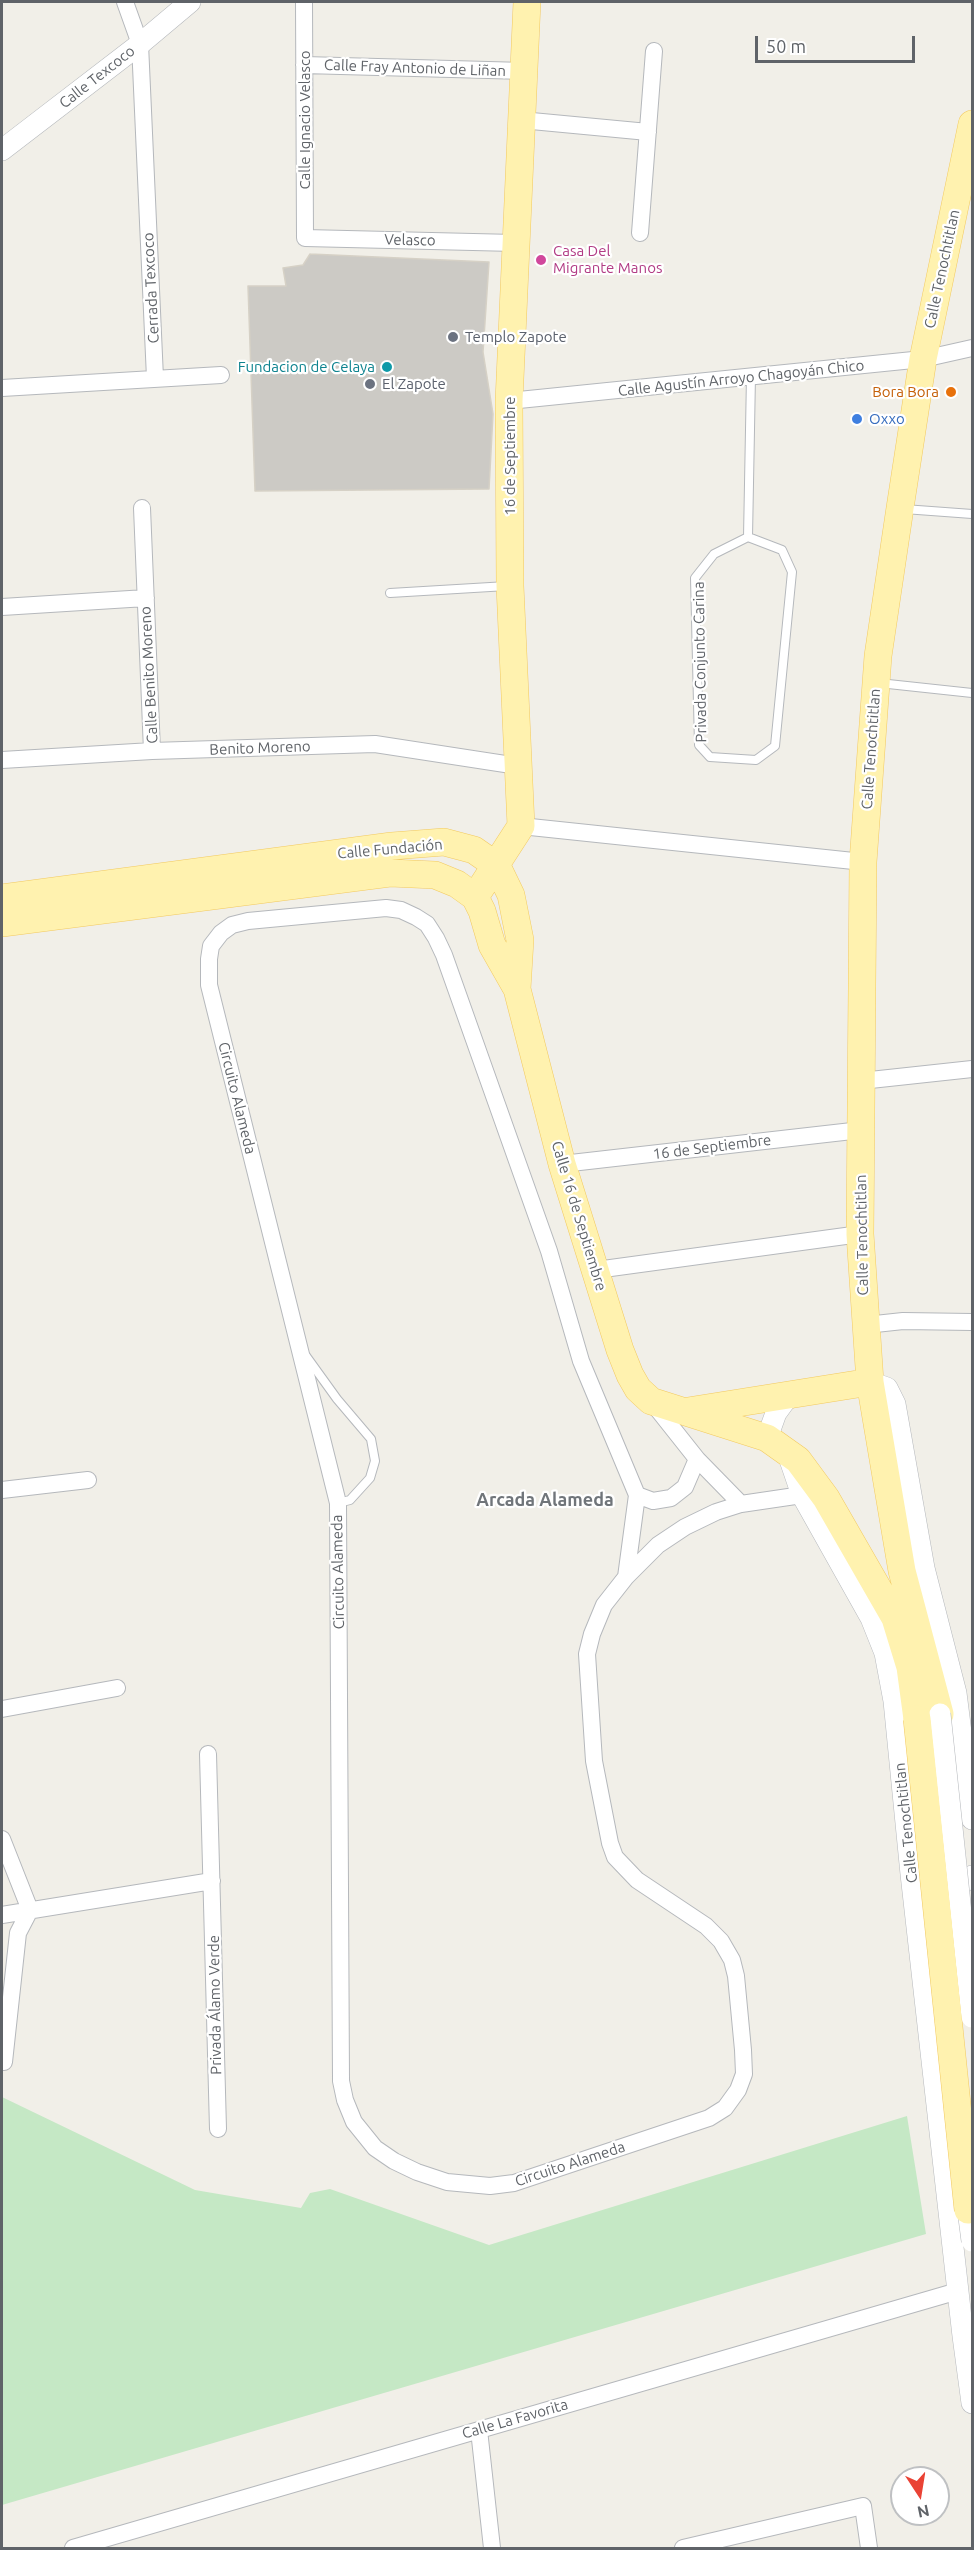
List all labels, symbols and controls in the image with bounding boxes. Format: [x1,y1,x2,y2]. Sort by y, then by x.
scale bar [758,24,918,62]
text: 50 m [766,36,806,56]
street label: Calle Texcoco [56,42,138,112]
street label: Calle Ignacio Velasco [296,50,314,190]
street label: Calle Fray Antonio de Liñan [324,56,506,80]
street label: Calle Tenochtitlan [921,208,963,330]
street label: Velasco [384,231,436,249]
street label: Cerrada Texcoco [139,232,163,344]
place label: Casa Del Migrante Manos [553,242,662,277]
marker: Casa Del Migrante Manos [534,253,548,267]
place label: Templo Zapote [465,328,567,346]
marker: Templo Zapote [446,330,460,344]
street label: Calle Agustín Arroyo Chagoyán Chico [617,356,865,400]
place label: Fundacion de Celaya [238,358,375,376]
marker: Fundacion de Celaya [380,360,394,374]
place label: El Zapote [382,375,446,393]
marker: El Zapote [363,377,377,391]
place label: Bora Bora [872,383,939,401]
marker: Bora Bora [944,385,958,399]
street label: 16 de Septiembre [501,396,519,516]
place label: Oxxo [869,410,905,428]
marker: Oxxo [850,412,864,426]
street label: Privada Conjunto Carina [690,581,710,743]
street label: Calle Benito Moreno [136,606,162,744]
street label: Calle Tenochtitlan [858,688,884,810]
street label: Benito Moreno [209,737,311,759]
street label: Calle Fundación [337,835,443,863]
street label: Circuito Alameda [214,1040,260,1156]
street label: 16 de Septiembre [652,1131,772,1163]
street label: Calle 16 de Septiembre [548,1139,610,1293]
street label: Calle Tenochtitlan [852,1174,872,1296]
district label: Arcada Alameda [476,1489,614,1511]
street label: Circuito Alameda [328,1514,348,1630]
street label: Calle Tenochtitlan [891,1762,921,1884]
street label: Privada Álamo Verde [205,1935,225,2075]
street label: Circuito Alameda [513,2138,627,2190]
street label: Calle La Favorita [460,2395,570,2443]
north arrow [890,2466,950,2526]
text: N [916,2502,931,2522]

